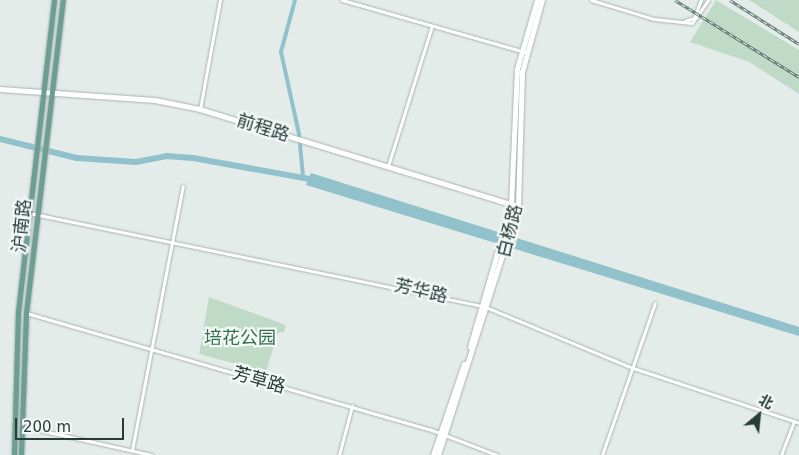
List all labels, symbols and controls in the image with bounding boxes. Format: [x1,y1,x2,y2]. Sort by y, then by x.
street label: 前程路 [234,110,292,146]
street label: 沪南路 [8,198,36,254]
street label: 白杨路 [493,202,527,260]
street label: 芳华路 [392,274,450,308]
park label: 培花公园 [204,327,276,349]
street label: 芳草路 [230,362,288,398]
north arrow [734,390,784,440]
text: 北 [756,391,776,412]
scale bar [18,408,126,440]
text: 200 m [23,418,71,436]

